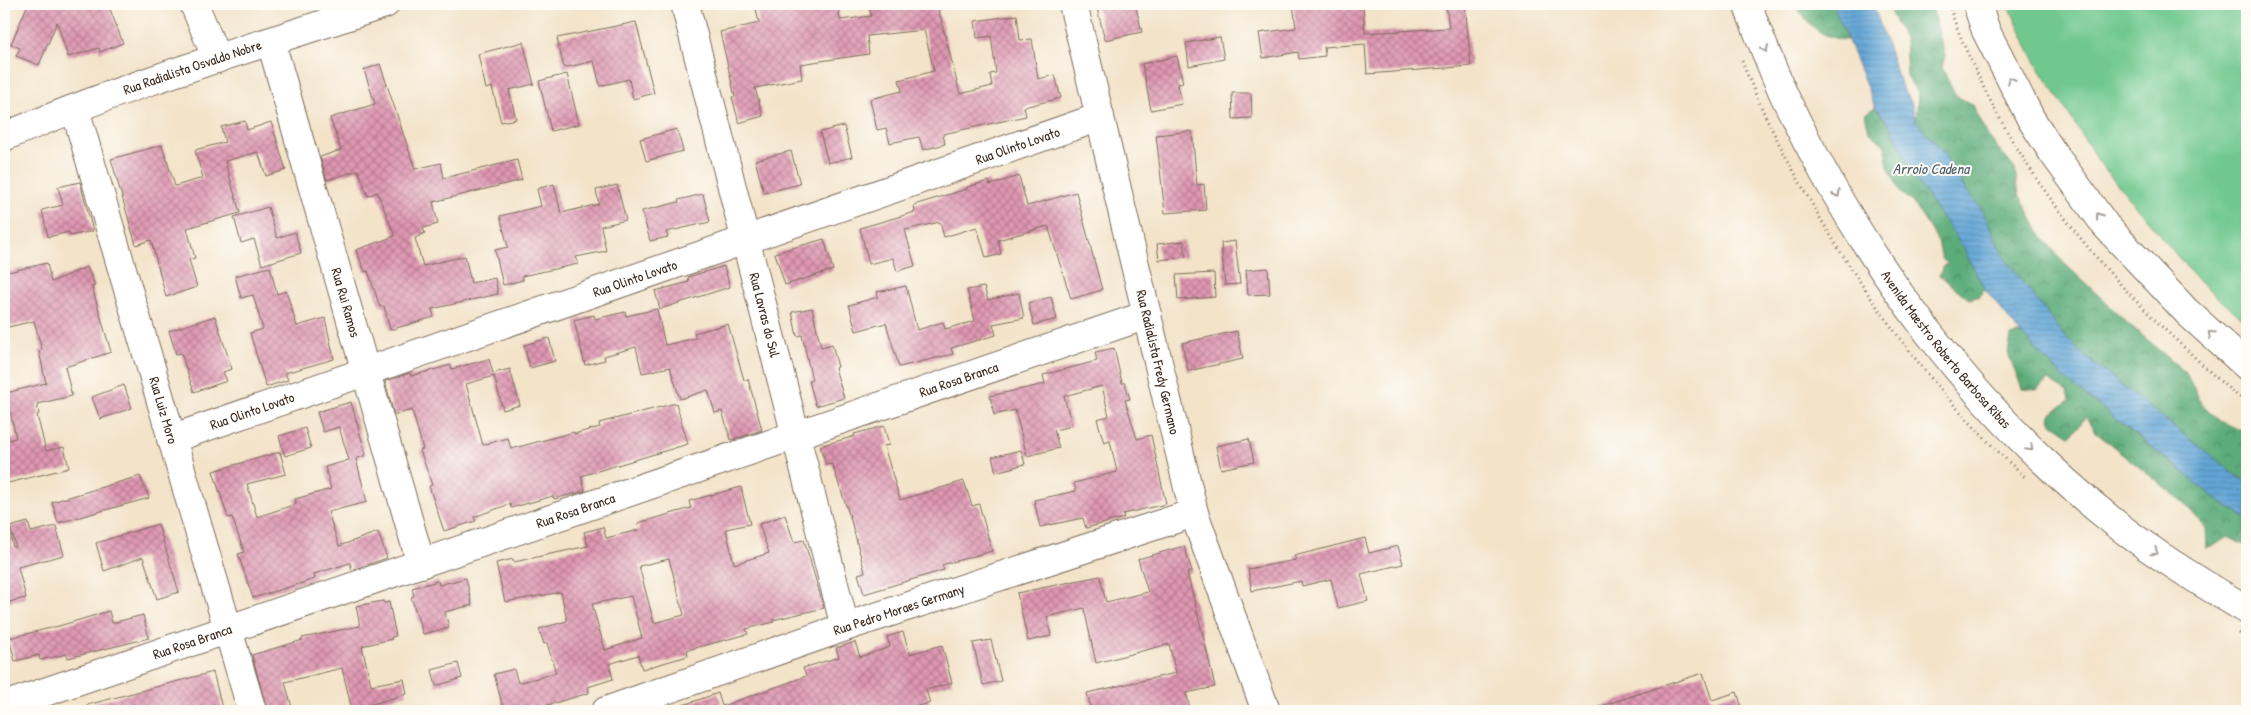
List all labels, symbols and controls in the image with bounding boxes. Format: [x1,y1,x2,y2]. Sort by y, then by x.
street label: Rua Radialista Osvaldo Nobre [120,34,264,99]
one-way arrow [1759,44,1769,53]
one-way arrow [2007,76,2017,85]
street label: Rua Olinto Lovato [973,122,1062,168]
water label: Arroio Cadena [1893,158,1971,179]
one-way arrow [1831,189,1841,198]
one-way arrow [2096,212,2105,222]
street label: Rua Olinto Lovato [590,254,680,301]
street label: Rua Rui Ramos [327,265,365,339]
street label: Avenida Maestro Roberto Barbosa Ribas [1877,266,2016,432]
street label: Rua Lavras do Sul [745,270,785,359]
street label: Rua Radialista Fredy Germano [1132,288,1185,436]
one-way arrow [2207,331,2216,340]
street label: Rua Rosa Branca [917,357,1001,401]
street label: Rua Luiz Moro [145,374,183,446]
street label: Rua Olinto Lovato [207,387,297,434]
one-way arrow [2025,442,2034,451]
street label: Rua Rosa Branca [533,488,618,532]
one-way arrow [2149,546,2158,555]
street label: Rua Pedro Moraes Germany [831,579,967,639]
street label: Rua Rosa Branca [150,619,235,663]

